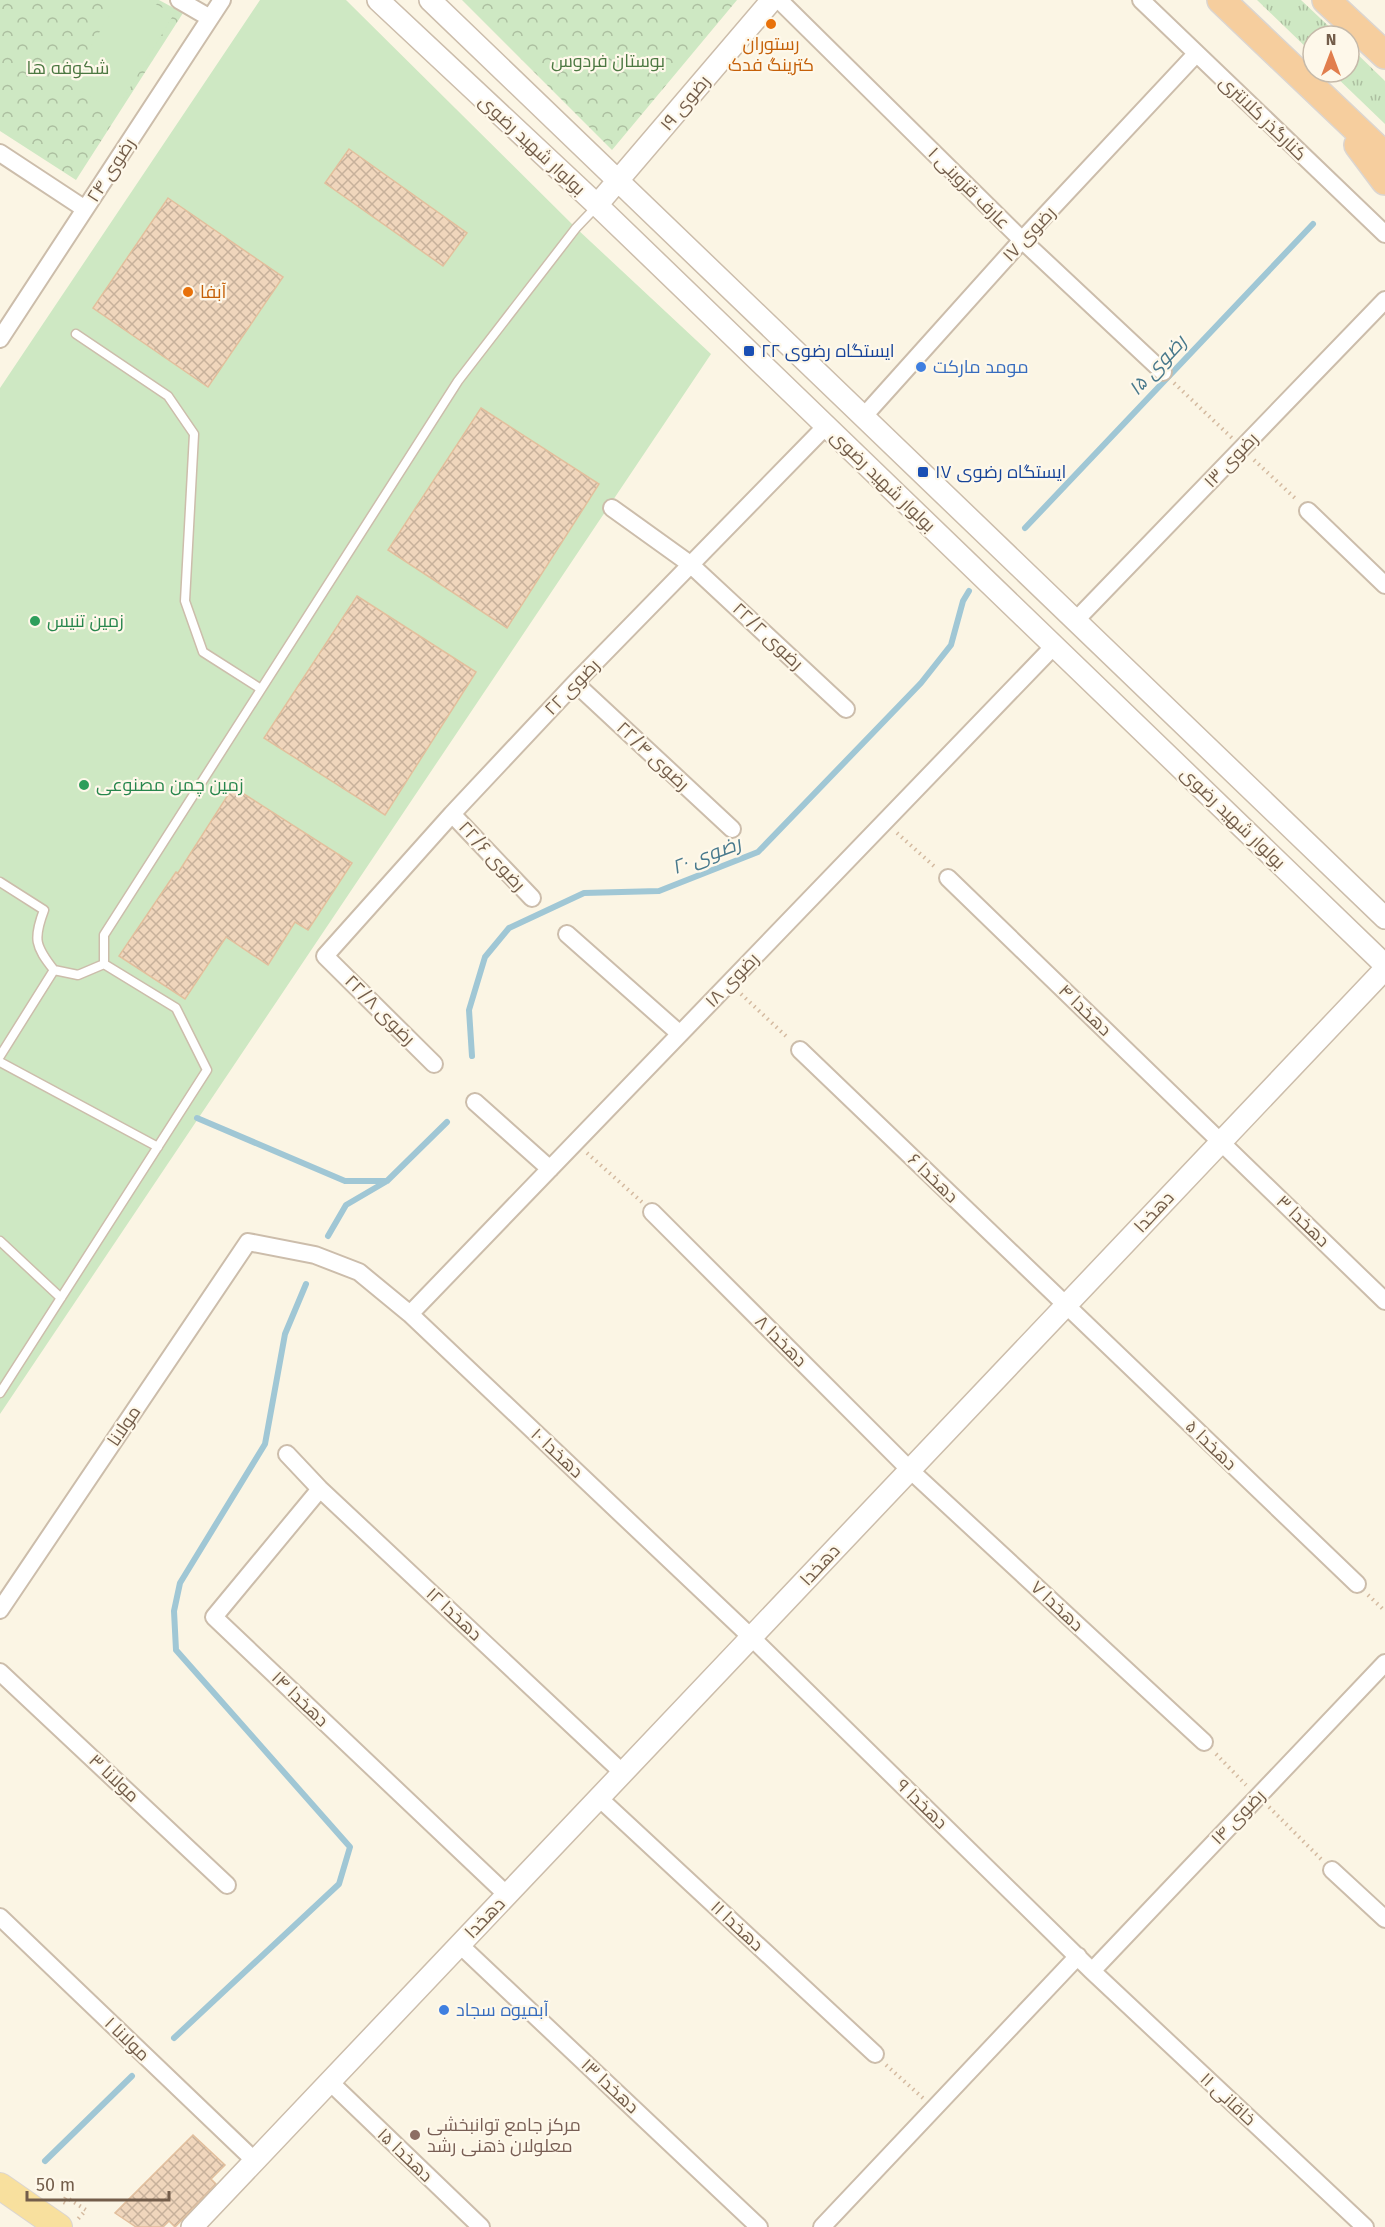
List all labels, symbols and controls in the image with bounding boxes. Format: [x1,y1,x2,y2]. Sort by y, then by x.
marker: رستوران کترینگ فدک [764,17,778,31]
north arrow [1301,24,1361,84]
text: N [1326,30,1336,49]
place label: رستوران کترینگ فدک [728,33,814,76]
park label: بوستان فردوس [551,50,665,72]
park label: شکوفه ها [27,57,109,79]
street label: رضوی ۱۹ [655,71,715,135]
street label: کنارگذر کلانتری [1215,71,1311,165]
street label: بولوار شهید رضوی [474,90,590,200]
street label: رضوی ۲۴ [82,134,140,206]
street label: عارف قزوینی ۱ [924,143,1014,233]
street label: رضوی ۱۷ [998,202,1060,266]
place label: آبفا [200,281,227,303]
marker: آبفا [181,285,195,299]
water label: رضوی ۱۵ [1123,329,1192,400]
place label: ایستگاه رضوی ۲۲ [761,340,895,362]
marker: ایستگاه رضوی ۲۲ [742,344,756,358]
place label: مومد مارکت [933,356,1028,378]
marker: مومد مارکت [914,360,928,374]
street label: بولوار شهید رضوی [826,425,940,537]
street label: رضوی ۱۳ [1199,428,1263,492]
place label: ایستگاه رضوی ۱۷ [935,461,1066,483]
marker: ایستگاه رضوی ۱۷ [916,465,930,479]
street label: رضوی ۲۲/۲ [728,598,808,674]
place label: زمین تنیس [47,610,124,632]
marker: زمین تنیس [28,614,42,628]
street label: رضوی ۲۲ [540,654,604,720]
street label: رضوی ۲۲/۴ [612,717,694,795]
street label: بولوار شهید رضوی [1176,762,1290,874]
place label: زمین چمن مصنوعی [96,774,244,797]
marker: زمین چمن مصنوعی [77,778,91,792]
street label: رضوی ۲۲/۶ [454,816,530,896]
water label: رضوی ۲۰ [668,830,745,879]
street label: رضوی ۱۸ [701,948,763,1012]
street label: رضوی ۲۲/۸ [340,970,420,1050]
street label: دهخدا ۴ [1054,979,1116,1041]
street label: دهخدا ۶ [903,1149,963,1207]
street label: دهخدا [1129,1187,1179,1237]
street label: دهخدا ۳ [1272,1190,1334,1252]
street label: دهخدا ۸ [750,1310,812,1372]
street label: مولانا [103,1402,145,1450]
street label: دهخدا ۵ [1181,1415,1241,1475]
street label: دهخدا ۱۰ [526,1423,588,1483]
street label: دهخدا [795,1540,845,1590]
street label: دهخدا ۷ [1026,1576,1088,1636]
street label: دهخدا ۱۲ [422,1583,486,1645]
street label: دهخدا ۱۴ [267,1667,333,1731]
street label: مولانا ۳ [84,1749,144,1807]
street label: دهخدا ۹ [892,1774,952,1834]
street label: رضوی ۱۴ [1206,1785,1270,1849]
street label: دهخدا [460,1893,510,1943]
street label: دهخدا ۱۱ [706,1896,768,1956]
place label: آبمیوه سجاد [456,1999,549,2021]
marker: آبمیوه سجاد [437,2003,451,2017]
street label: مولانا ۱ [100,2012,154,2066]
street label: دهخدا ۱۳ [577,2054,643,2118]
street label: خاقانی ۱۱ [1196,2068,1260,2130]
place label: مرکز جامع توانبخشی معلولان ذهنی رشد [427,2114,581,2157]
street label: دهخدا ۱۵ [373,2123,437,2187]
marker: مرکز جامع توانبخشی معلولان ذهنی رشد [408,2128,422,2142]
scale bar [27,2164,170,2202]
text: 50 m [36,2174,75,2196]

